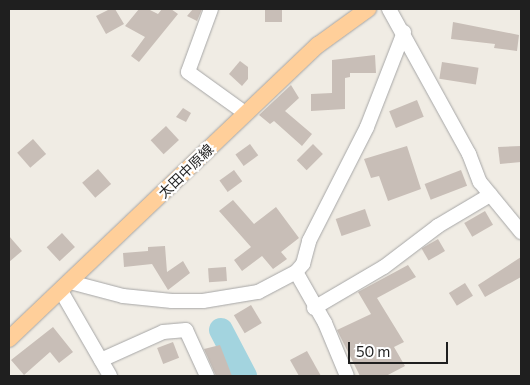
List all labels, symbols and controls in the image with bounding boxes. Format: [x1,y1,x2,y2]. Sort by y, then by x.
street label: 太田中原線 [155,141,217,201]
scale bar [350,332,450,364]
text: 50 m [356,342,390,360]

